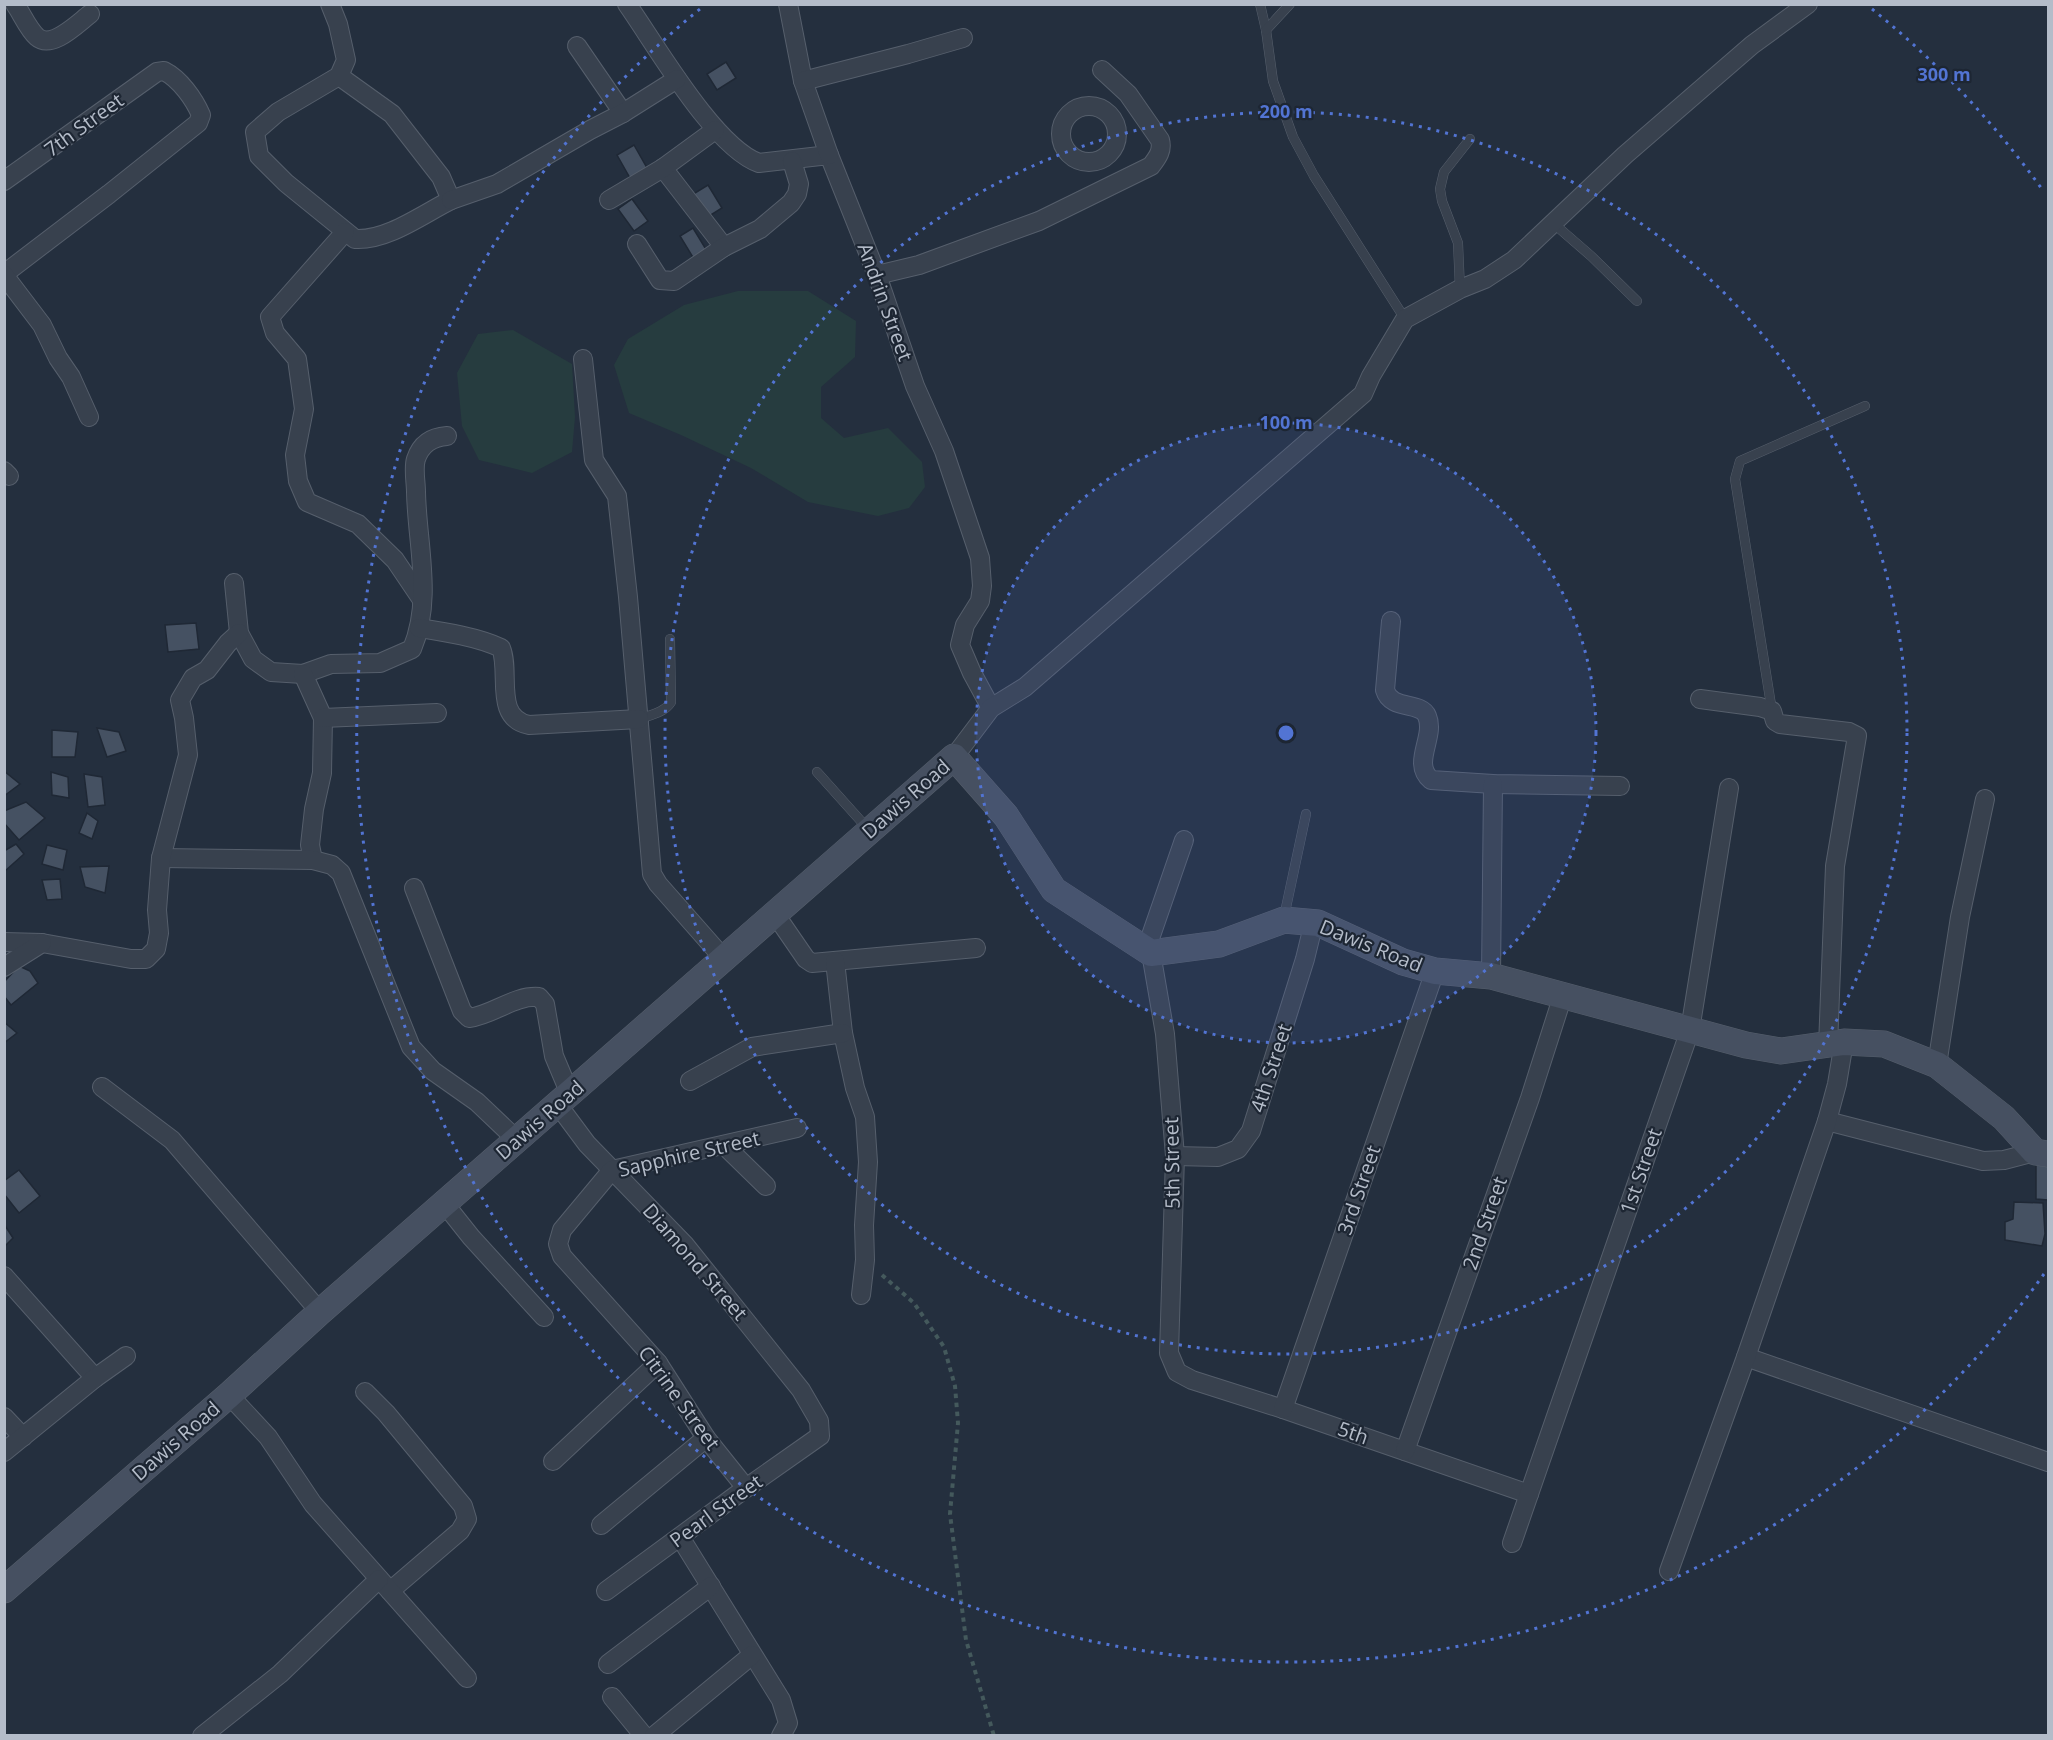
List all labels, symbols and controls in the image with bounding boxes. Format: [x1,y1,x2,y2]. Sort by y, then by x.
text: 300 m [1917,62,1971,86]
street label: 7th Street [39,87,129,163]
text: 200 m [1259,99,1313,123]
street label: Andrin Street [852,239,919,365]
text: 100 m [1259,410,1313,434]
centre of rings [1276,723,1296,743]
street label: Dawis Road [856,753,956,844]
street label: Dawis Road [1316,913,1427,978]
street label: 4th Street [1243,1020,1298,1116]
street label: Dawis Road [490,1074,590,1165]
street label: 5th Street [1157,1117,1186,1209]
street label: Sapphire Street [616,1124,762,1183]
street label: 1st Street [1613,1124,1668,1217]
street label: 3rd Street [1331,1142,1386,1238]
street label: 2nd Street [1456,1173,1513,1273]
street label: Diamond Street [637,1197,754,1326]
street label: Citrine Street [632,1340,726,1455]
street label: Dawis Road [126,1395,226,1486]
street label: 5th [1334,1415,1372,1450]
street label: Pearl Street [664,1468,768,1553]

